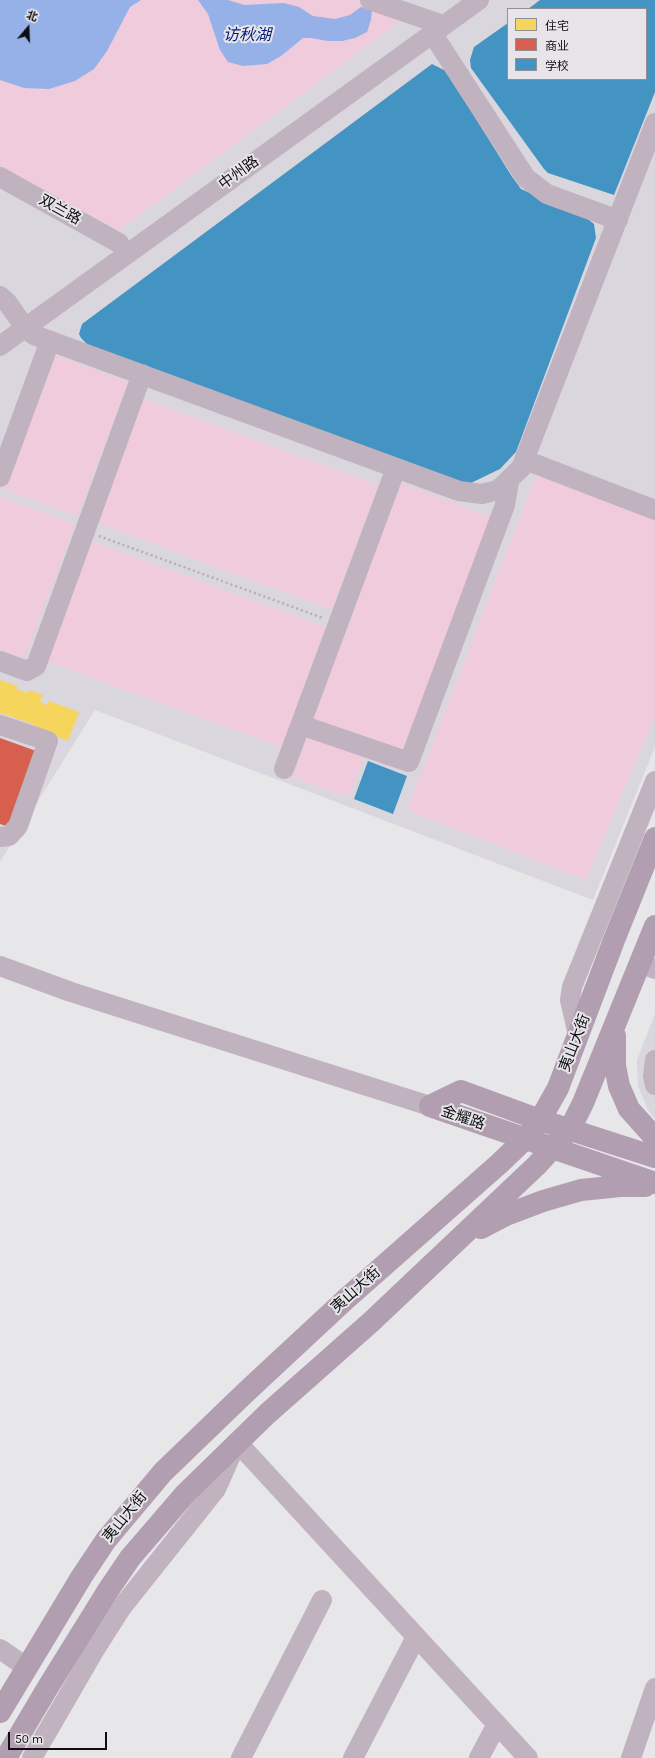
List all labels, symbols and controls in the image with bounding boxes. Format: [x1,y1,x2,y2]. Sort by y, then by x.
north arrow [8,8,48,48]
text: 北 [25,8,39,24]
legend [507,8,647,80]
text: 住宅 [545,19,569,33]
water label: 访秋湖 [223,25,271,45]
text: 商业 [545,39,569,53]
text: 学校 [545,59,569,73]
street label: 中州路 [216,152,262,194]
street label: 双兰路 [36,191,84,229]
street label: 夷山大街 [556,1012,594,1074]
street label: 金耀路 [439,1102,487,1134]
street label: 夷山大街 [328,1263,384,1317]
street label: 夷山大街 [99,1488,151,1546]
scale bar [10,1724,109,1750]
text: 50 m [15,1732,43,1746]

